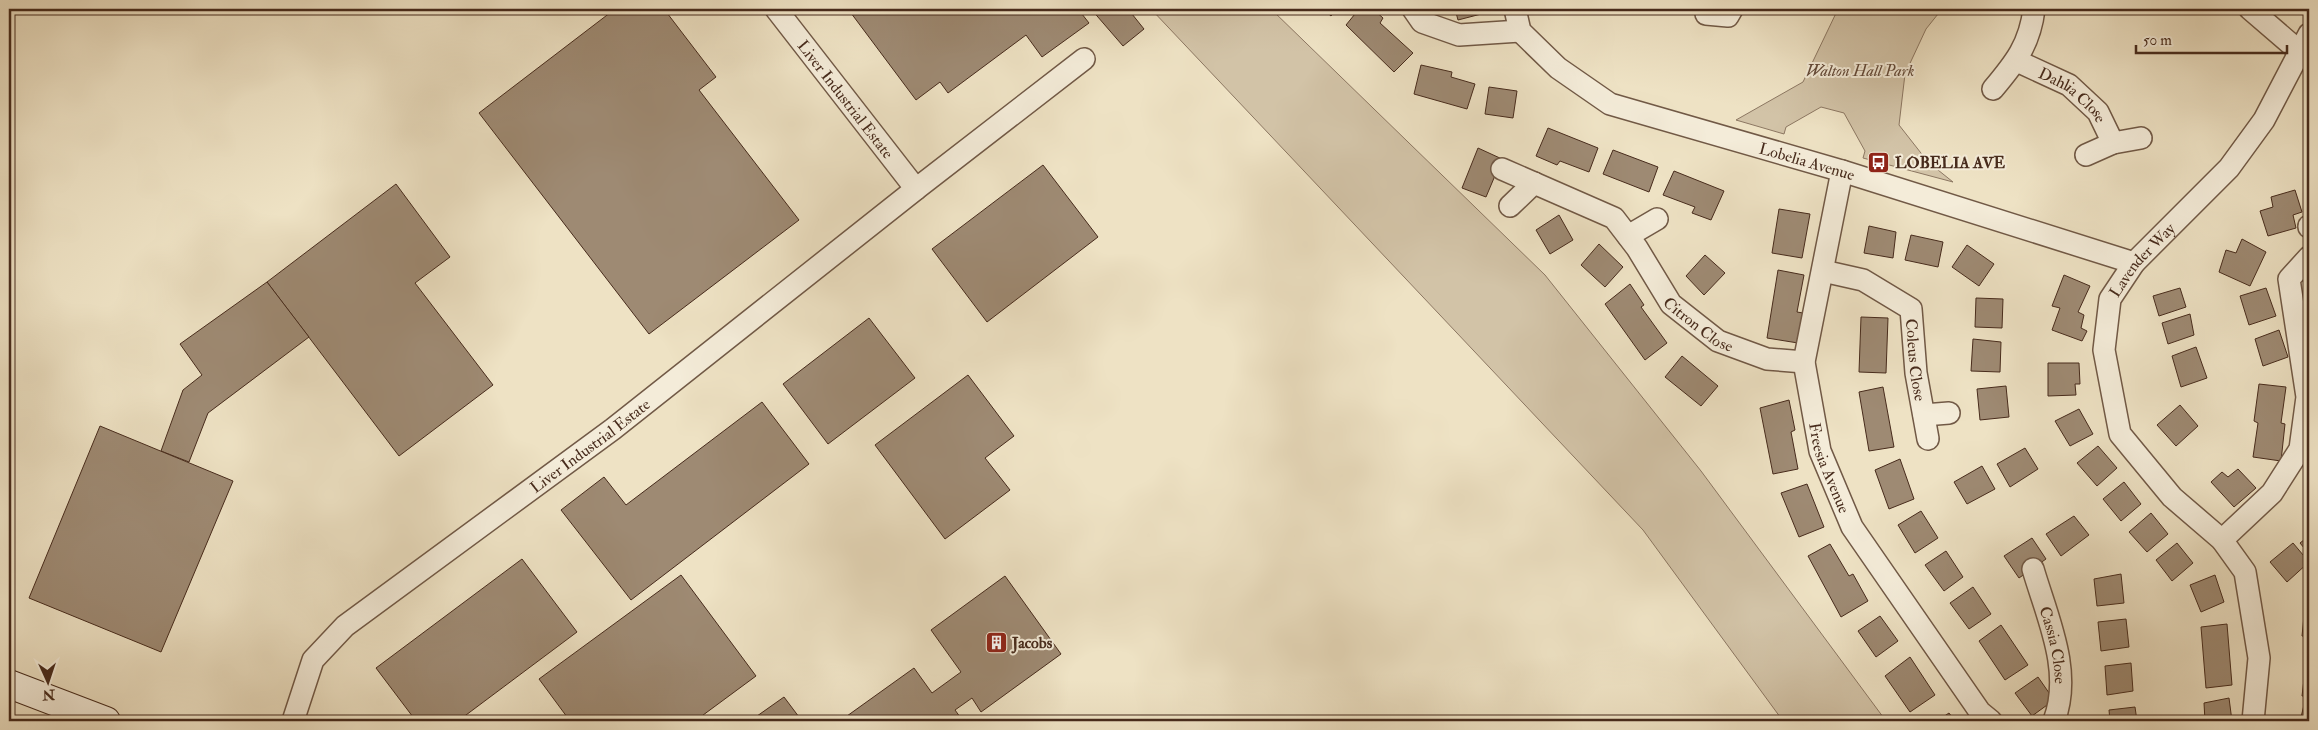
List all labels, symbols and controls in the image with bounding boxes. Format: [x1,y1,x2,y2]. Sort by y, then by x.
scale bar [2136,22,2287,54]
text: 50 m [2143,31,2172,50]
street label: Liver Industrial Estate [793,36,898,163]
park label: Walton Hall Park [1806,61,1915,81]
street label: Dahlia Close [2035,63,2111,126]
street label: Lobelia Avenue [1757,139,1857,185]
bus stop icon: LOBELIA AVE [1867,150,1891,174]
place label: LOBELIA AVE [1895,153,2005,173]
street label: Lavender Way [2105,218,2180,301]
street label: Citron Close [1658,294,1736,357]
street label: Coleus Close [1901,318,1930,403]
street label: Liver Industrial Estate [526,394,655,498]
street label: Freesia Avenue [1804,421,1854,517]
street label: Cassia Close [2035,604,2070,684]
building icon: Jacobs [984,630,1008,654]
place label: Jacobs [1011,633,1053,654]
north arrow [22,658,72,708]
text: N [41,686,56,703]

